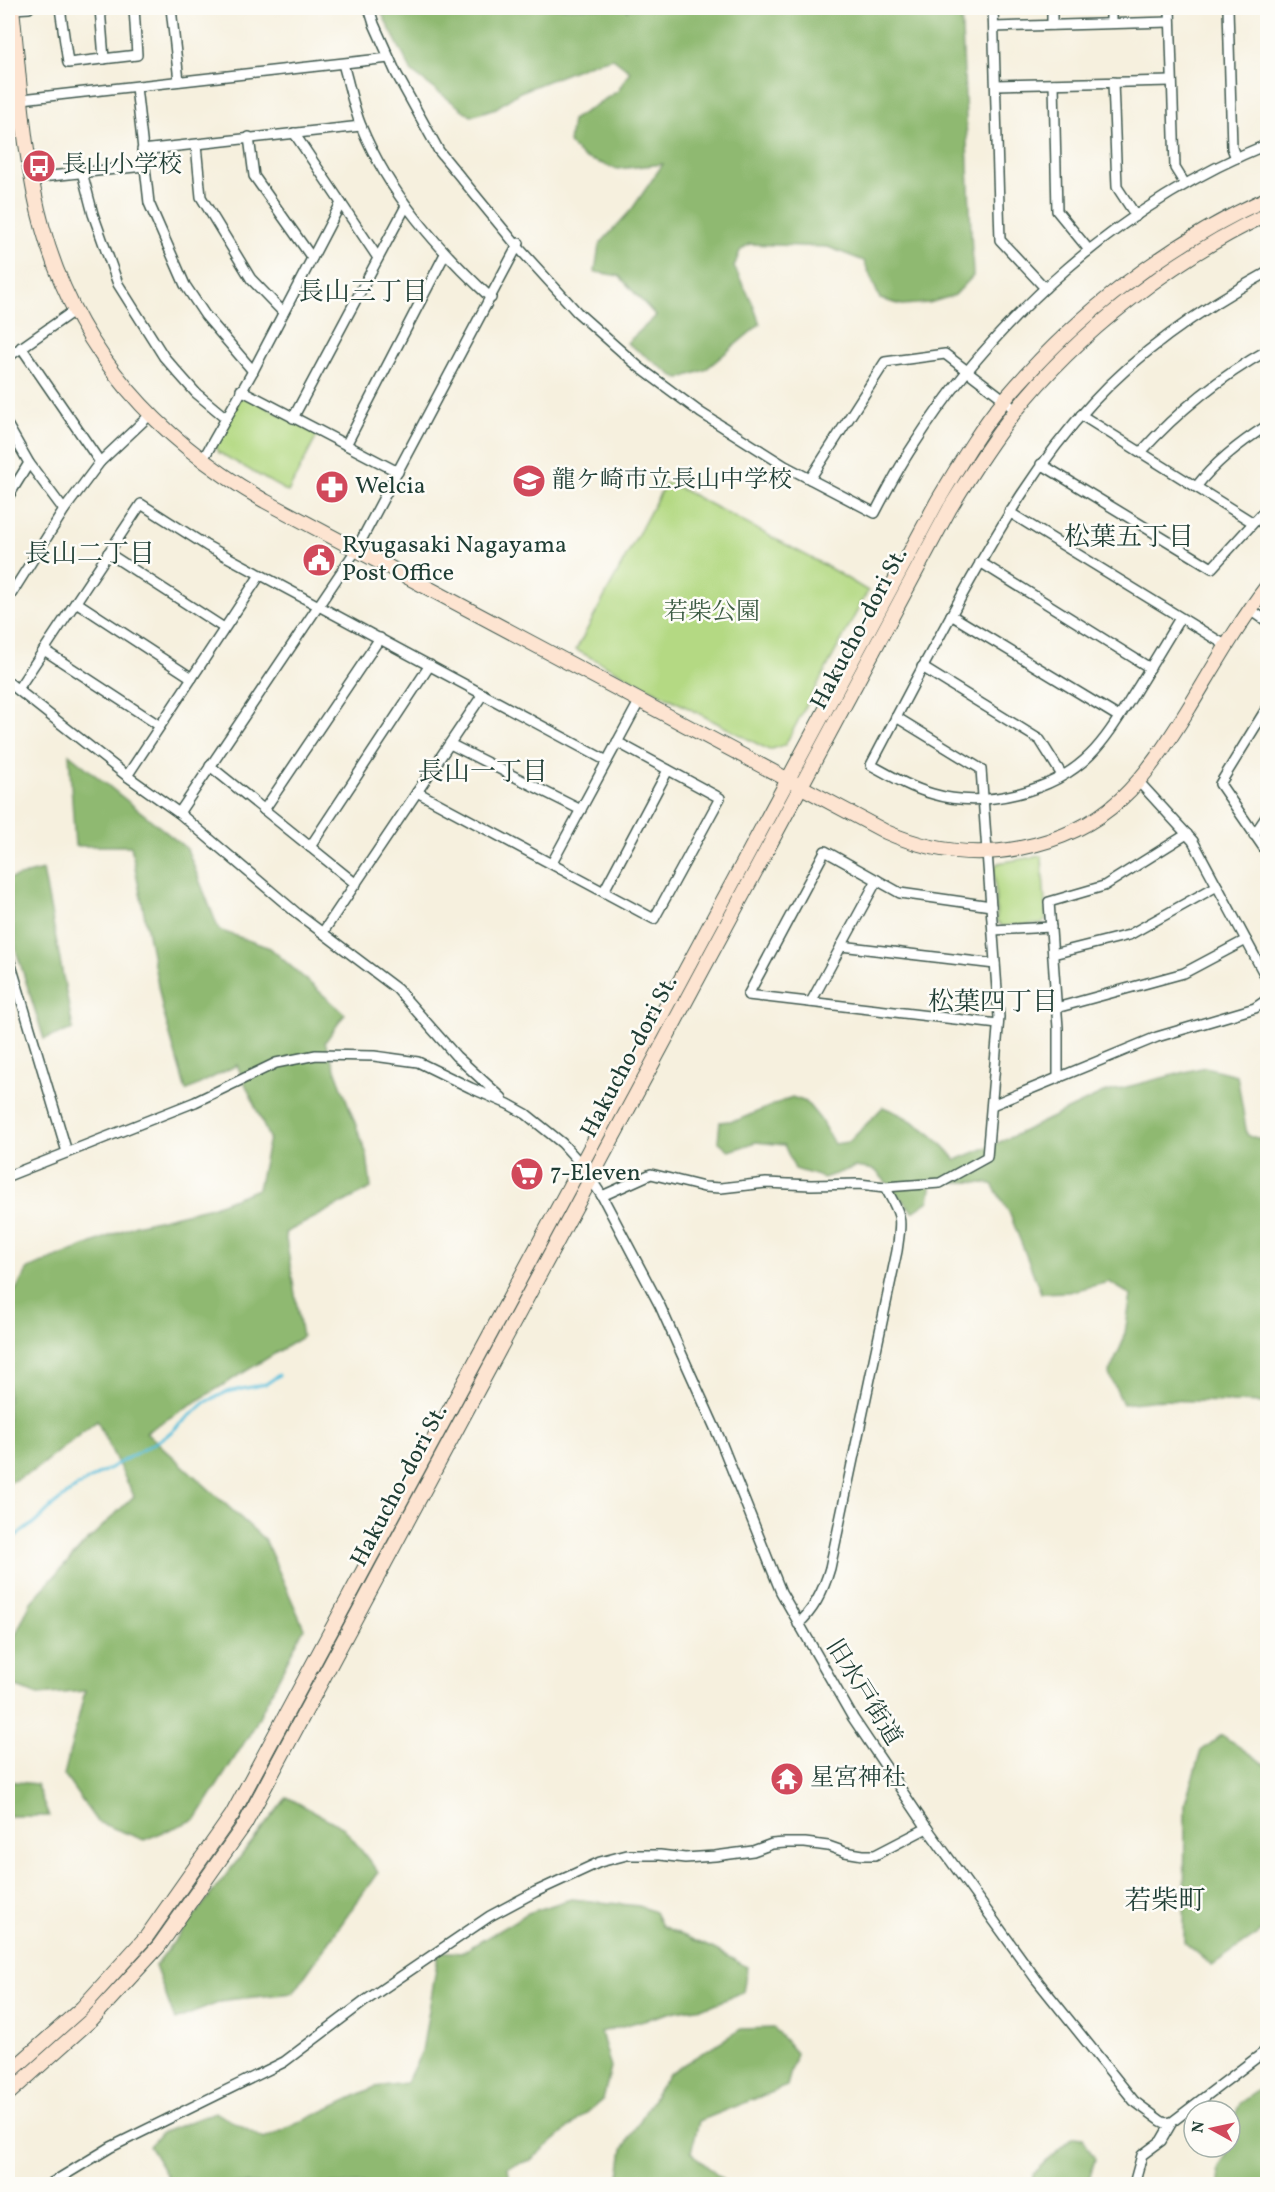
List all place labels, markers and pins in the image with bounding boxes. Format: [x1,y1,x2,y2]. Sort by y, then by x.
bus stop icon: 長山小学校 [21,148,57,184]
place label: 長山小学校 [62,149,182,183]
school or university icon: 龍ケ崎市立長山中学校 [511,463,547,499]
place label: 龍ケ崎市立長山中学校 [552,464,792,498]
pharmacy icon: Welcia [314,469,350,505]
place label: Welcia [355,470,426,504]
place label: Ryugasaki Nagayama Post Office [342,529,567,591]
public building icon: Ryugasaki Nagayama Post Office [301,542,337,578]
supermarket icon: 7-Eleven [509,1156,545,1192]
place label: 7-Eleven [550,1157,641,1191]
temple icon: 星宮神社 [769,1761,805,1797]
place label: 星宮神社 [810,1762,906,1796]

